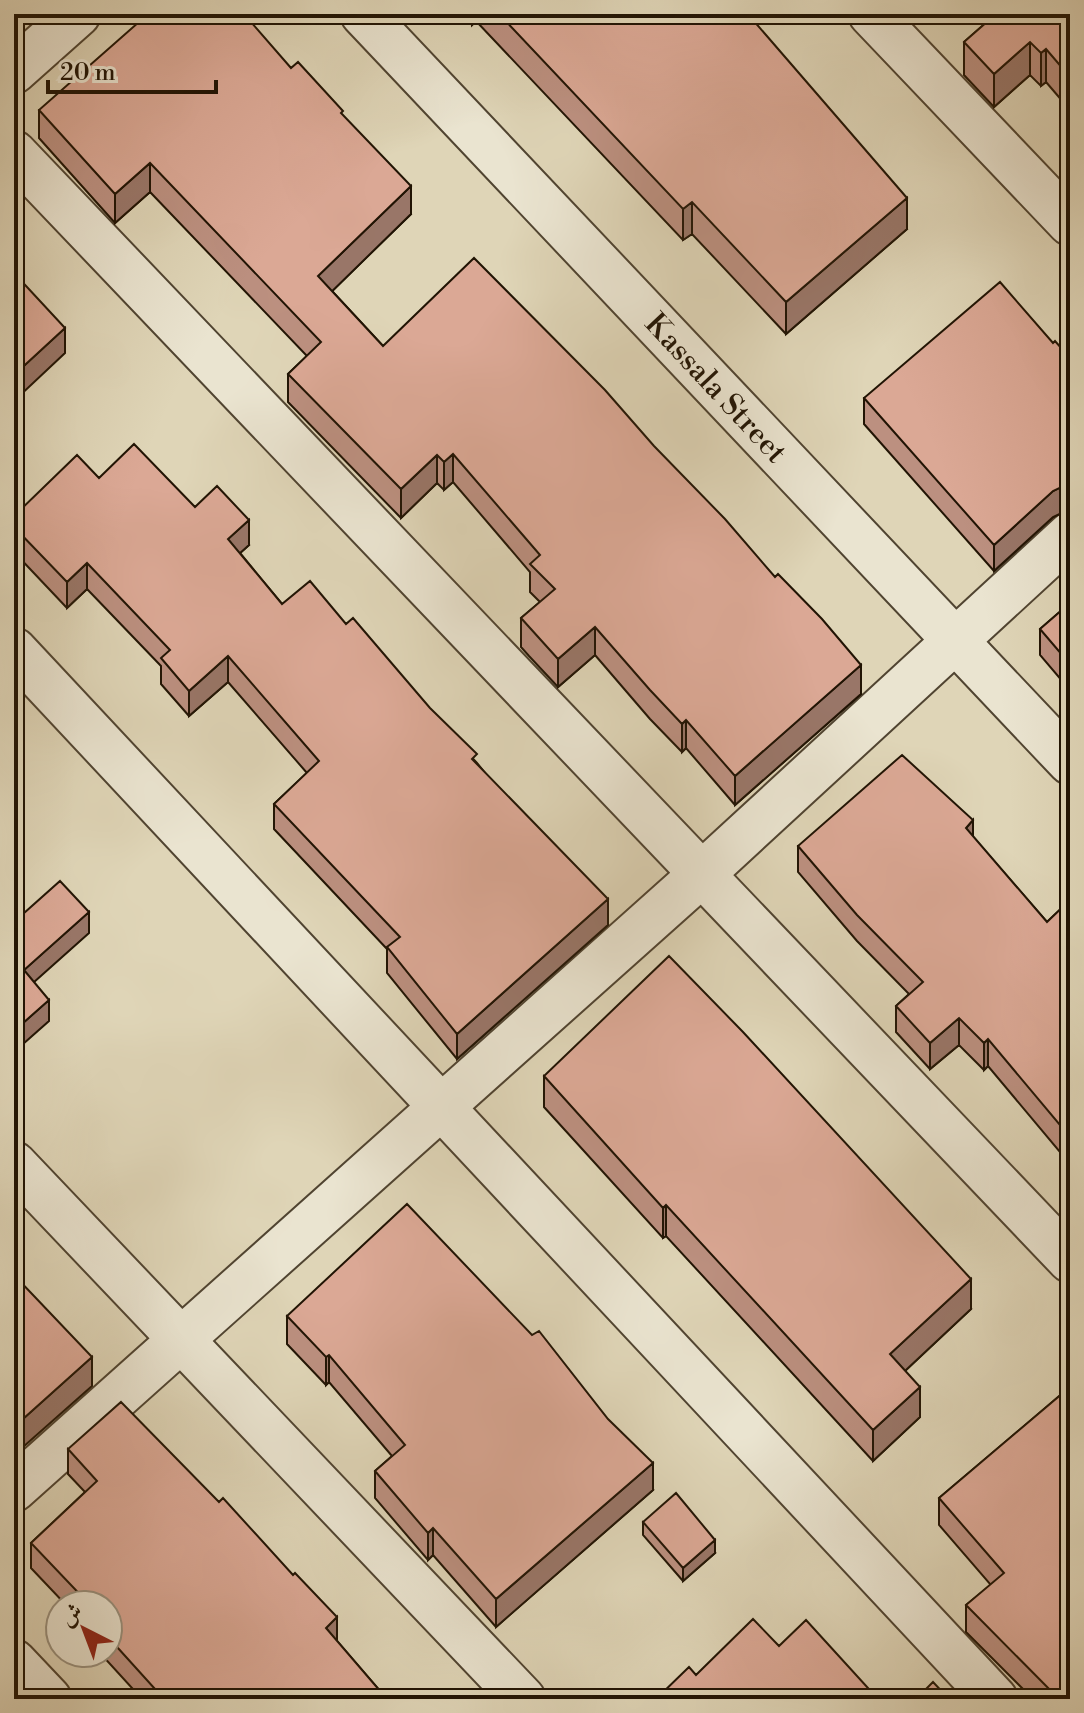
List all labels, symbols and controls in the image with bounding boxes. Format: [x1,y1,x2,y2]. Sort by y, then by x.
scale bar [48,44,216,94]
text: 20 m [60,58,116,88]
street label: Kassala Street [636,306,795,472]
north arrow [44,1589,124,1669]
text: ش [54,1598,89,1633]

